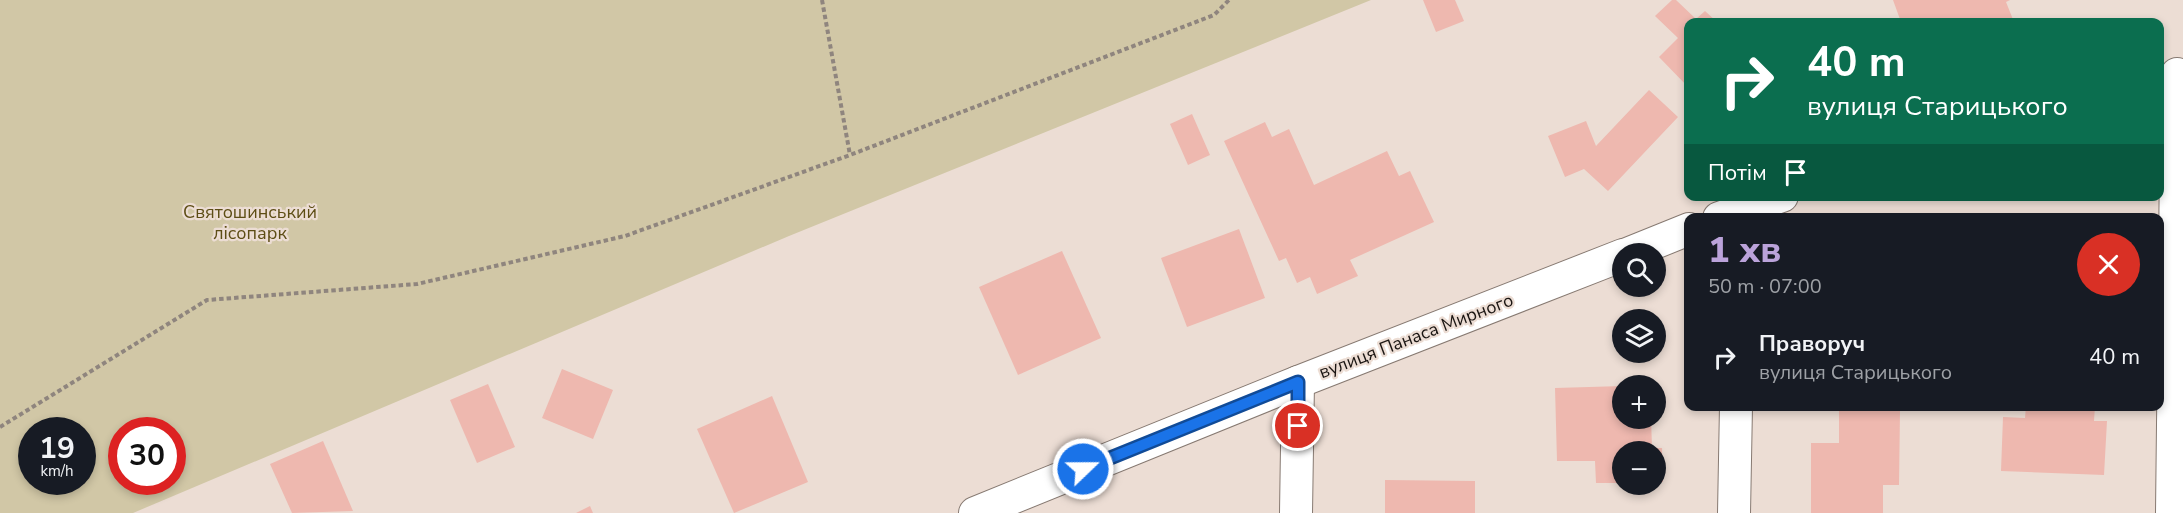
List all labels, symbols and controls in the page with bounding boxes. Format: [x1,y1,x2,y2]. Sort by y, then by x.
text: 40 m [1807,34,1906,91]
icon: right [1708,42,1786,120]
text: вулиця Старицького [1807,88,2068,125]
icon: arrive [1779,156,1812,189]
text: Потім [1708,158,1767,188]
park label: Святошинський лісопарк [183,200,317,245]
text: 1 хв [1708,226,1781,275]
button: close [2077,233,2140,296]
map controls [1612,243,1666,495]
button: search [1612,243,1666,297]
text: 50 m · 07:00 [1708,273,1822,300]
street label: вулиця Панаса Мирного [1315,288,1517,384]
button: layers [1612,309,1666,363]
text: Праворуч [1759,329,1865,359]
icon: right [1708,341,1741,374]
text: 40 m [2089,342,2140,372]
text: вулиця Старицького [1759,359,1952,386]
button: + [1612,375,1666,429]
pin [1272,400,1323,451]
icon: arrive [1281,409,1314,442]
speed limit sign: 30 [108,417,186,495]
text: 19 [39,428,75,469]
position arrow [1051,437,1115,501]
button: − [1612,441,1666,495]
text: km/h [40,461,74,481]

